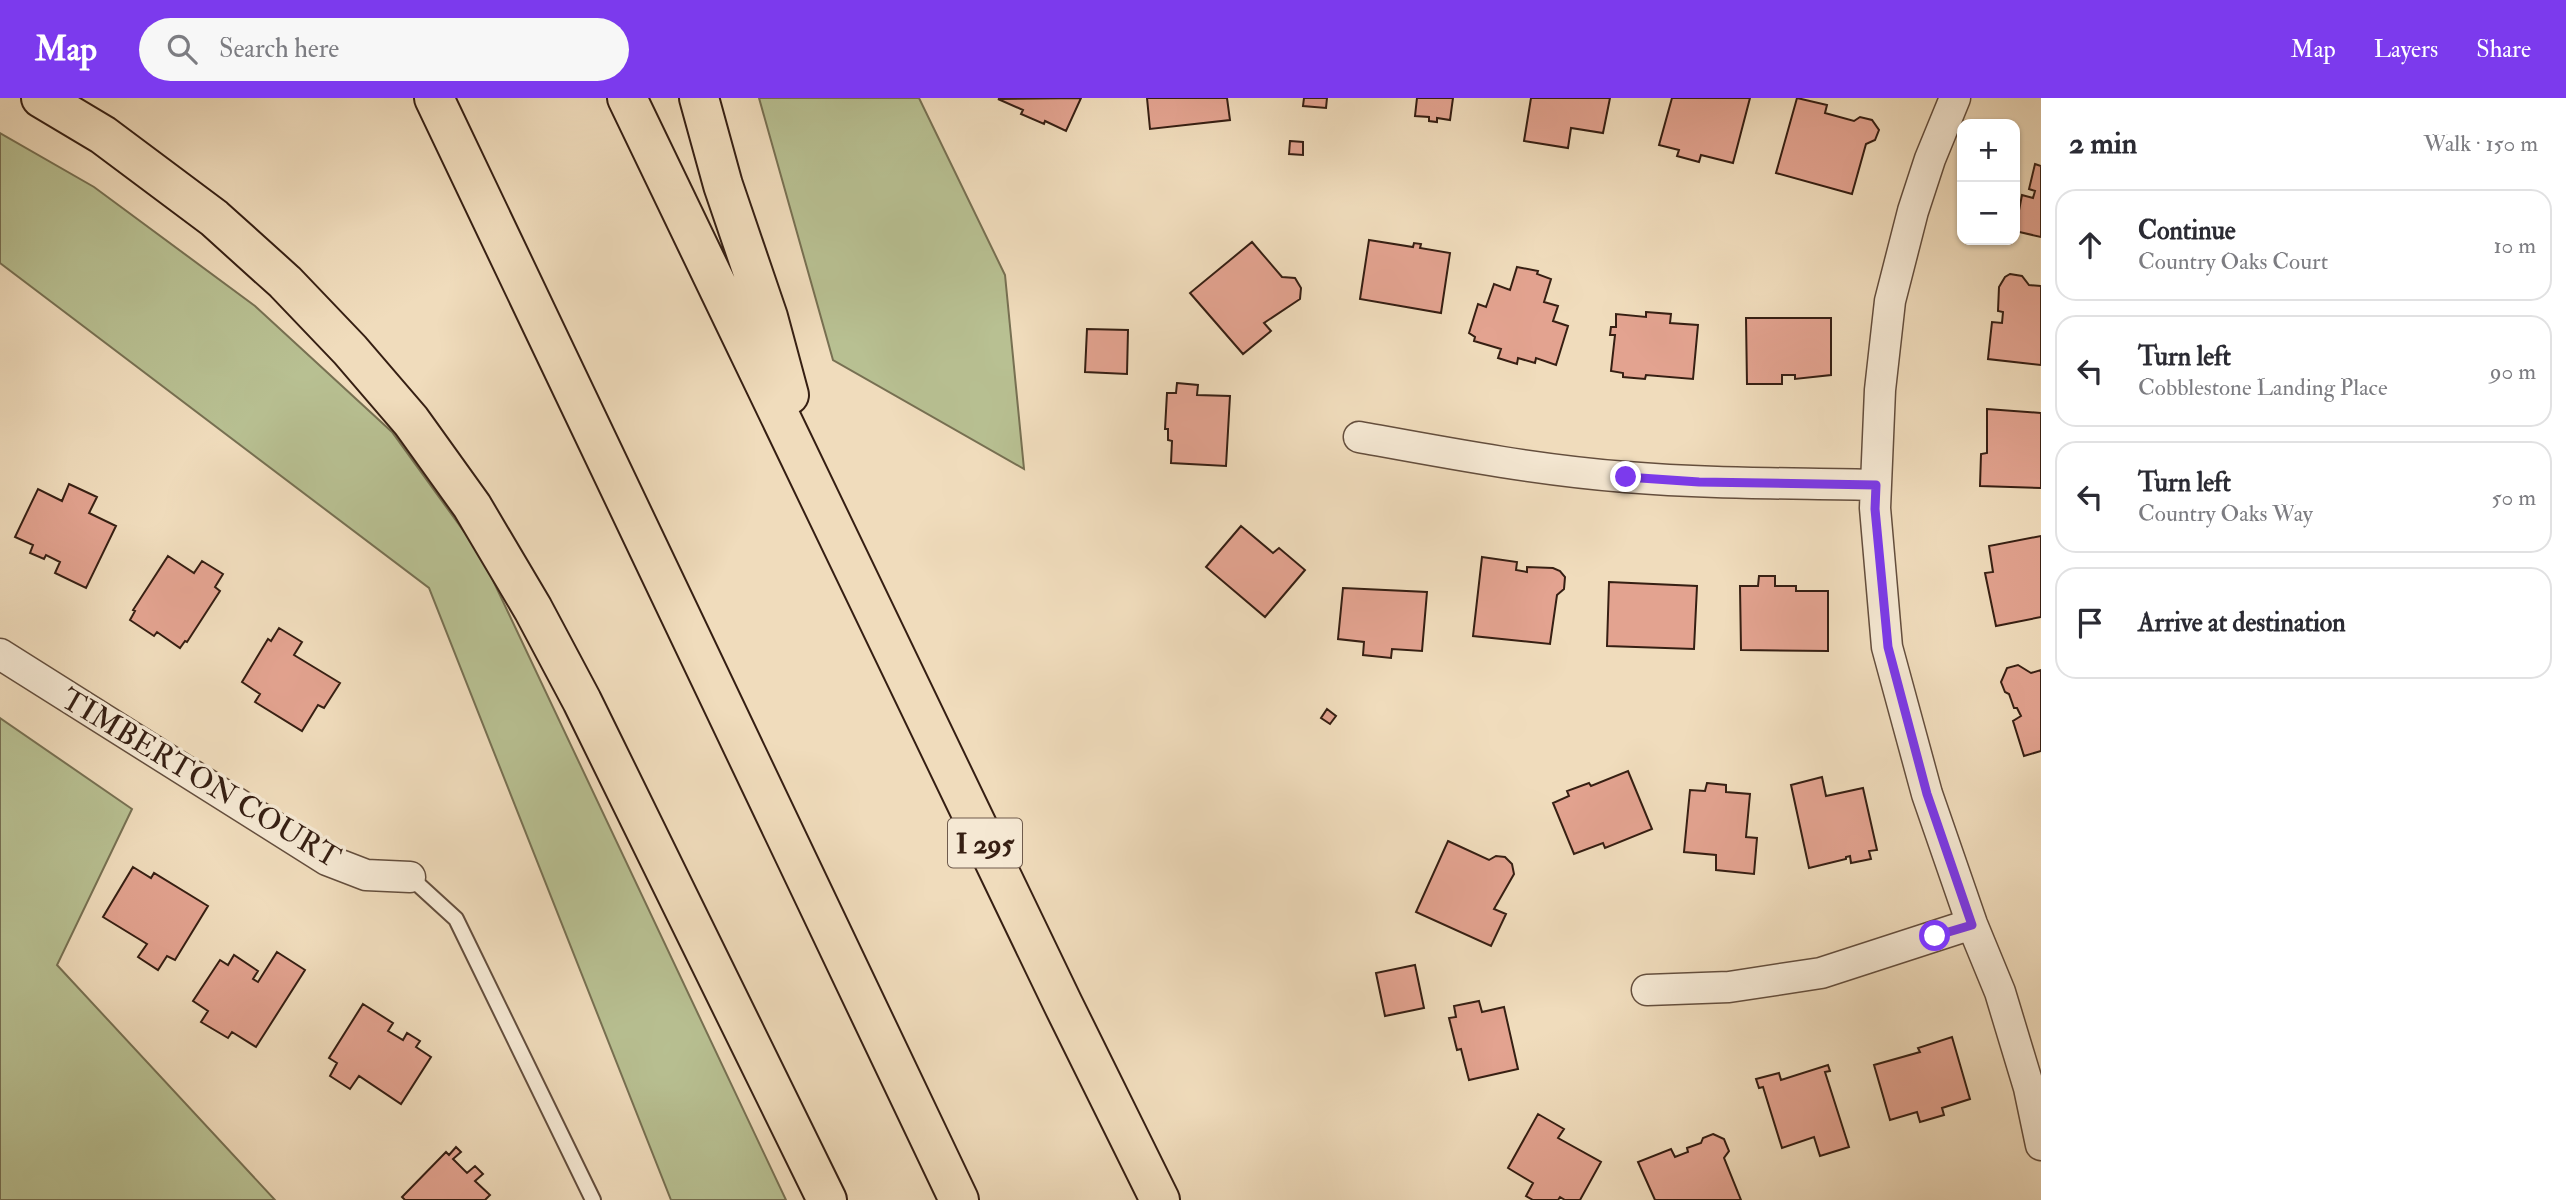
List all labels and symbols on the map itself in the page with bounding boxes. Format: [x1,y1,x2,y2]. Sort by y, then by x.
route end [1610,461,1641,492]
street label: TIMBERTON COURT [54,680,347,876]
road number: I 295 [948,818,1022,868]
route start [1919,920,1950,951]

